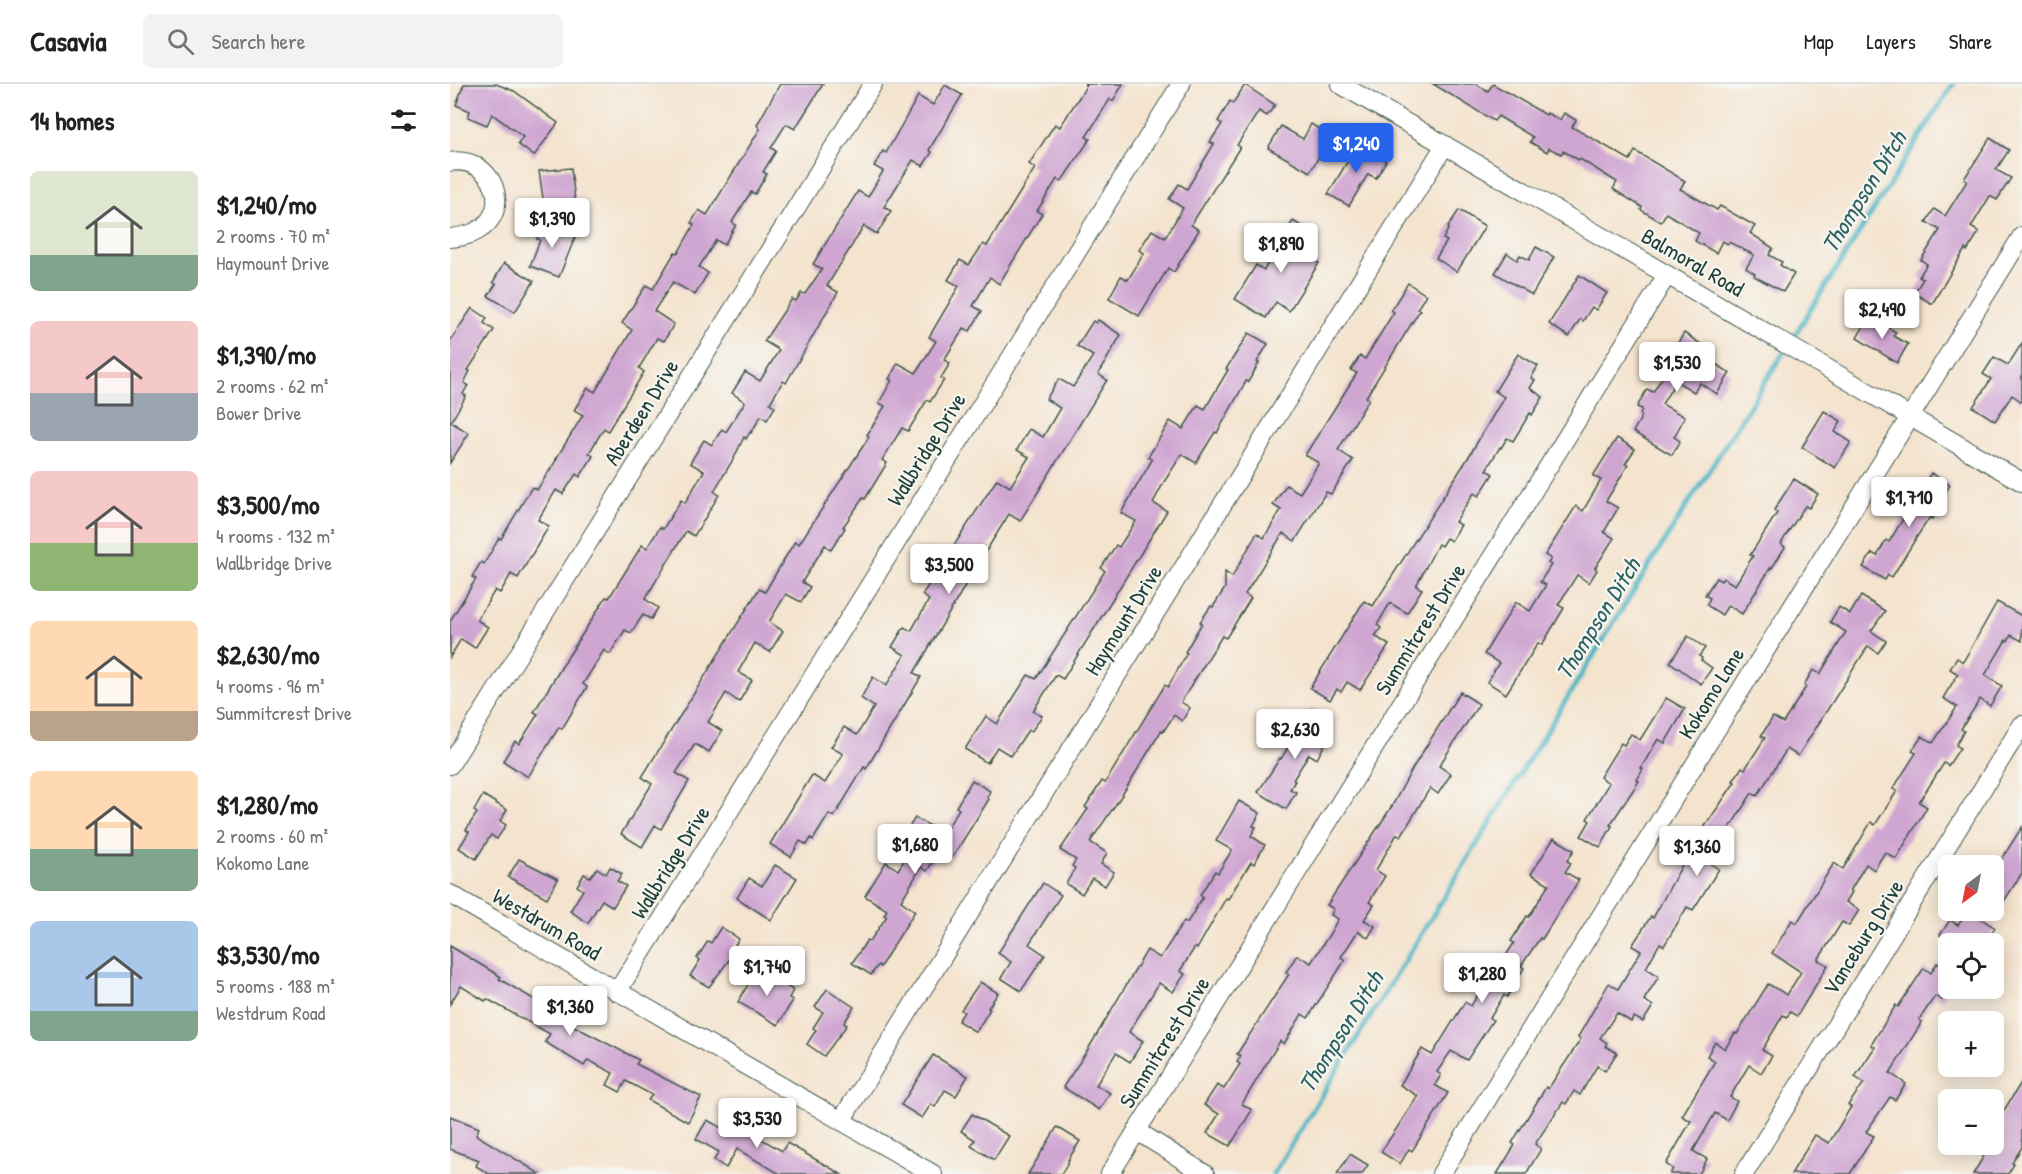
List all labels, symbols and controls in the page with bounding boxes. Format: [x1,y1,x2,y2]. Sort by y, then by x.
search box [143,14,563,68]
text: Casavia [30,22,107,60]
icon: search [164,25,197,58]
text: Search here [212,26,306,56]
text: Map [1804,27,1833,56]
text: Layers [1866,27,1916,56]
text: Share [1949,27,1992,56]
text: 14 homes [30,103,115,138]
icon: filters [387,104,420,137]
pin: $1,240 [1307,123,1405,174]
water label: Thompson Ditch [1813,123,1915,259]
text: $1,240 [1332,129,1380,156]
text: $1,240/mo [216,187,317,222]
icon: home [78,195,150,267]
pin: $1,390 [503,198,601,249]
text: $1,390 [529,204,575,231]
street label: Balmoral Road [1636,221,1750,304]
text: 2 rooms · 70 m² [216,222,330,249]
pin: $1,890 [1232,223,1330,274]
text: $1,890 [1258,229,1304,256]
text: Haymount Drive [216,249,329,276]
pin: $2,490 [1833,289,1931,340]
text: $2,490 [1858,295,1906,322]
text: $1,390/mo [216,337,316,372]
pin: $1,530 [1628,342,1726,393]
icon: home [78,345,150,417]
text: $1,530 [1653,348,1701,375]
street label: Aberdeen Drive [597,353,686,471]
text: 2 rooms · 62 m² [216,372,328,399]
street label: Wallbridge Drive [879,387,973,511]
text: Bower Drive [216,399,301,426]
pin: $1,710 [1860,477,1958,528]
text: $1,710 [1885,483,1933,510]
text: $3,500/mo [216,487,320,522]
icon: home [78,495,150,567]
text: 4 rooms · 132 m² [216,522,335,549]
pin: $3,500 [900,544,998,595]
text: Wallbridge Drive [216,549,332,576]
text: $3,500 [924,550,974,577]
water label: Thompson Ditch [1547,550,1649,686]
street label: Summitcrest Drive [1368,557,1472,700]
street label: Haymount Drive [1077,559,1169,681]
text: $2,630/mo [216,637,319,672]
street label: Kokomo Lane [1671,641,1751,745]
icon: home [78,645,150,717]
text: 4 rooms · 96 m² [216,672,325,699]
text: Summitcrest Drive [216,699,352,726]
pin: $2,630 [1246,709,1344,760]
text: $2,630 [1270,715,1320,742]
text: $1,280/mo [216,787,318,822]
icon: home [78,795,150,867]
street label: Wallbridge Drive [623,800,717,924]
text: 2 rooms · 60 m² [216,822,328,849]
pin: $1,680 [866,824,964,875]
pin: $1,360 [1648,826,1746,877]
text: $1,680 [891,830,939,857]
text: $1,360 [1673,832,1721,859]
text: Kokomo Lane [216,849,309,876]
north arrow [1938,855,2004,921]
map controls [1938,855,2004,1155]
street label: Vanceburg Drive [1816,873,1911,1000]
street label: Westdrum Road [487,881,607,967]
button: locate [1938,933,2004,999]
text: $3,530/mo [216,937,320,972]
icon: home [78,945,150,1017]
pin: $1,740 [718,946,816,997]
text: $1,740 [743,952,791,979]
pin: $1,280 [1433,953,1531,1004]
text: $1,280 [1458,959,1506,986]
water label: Thompson Ditch [1290,963,1392,1099]
street label: Summitcrest Drive [1112,970,1216,1113]
text: 5 rooms · 188 m² [216,972,335,999]
pin: $1,360 [521,986,619,1037]
text: $1,360 [546,992,594,1019]
text: Westdrum Road [216,999,325,1026]
button: + [1938,1011,2004,1077]
button: − [1938,1089,2004,1155]
pin: $3,530 [708,1098,806,1149]
text: $3,530 [732,1104,782,1131]

